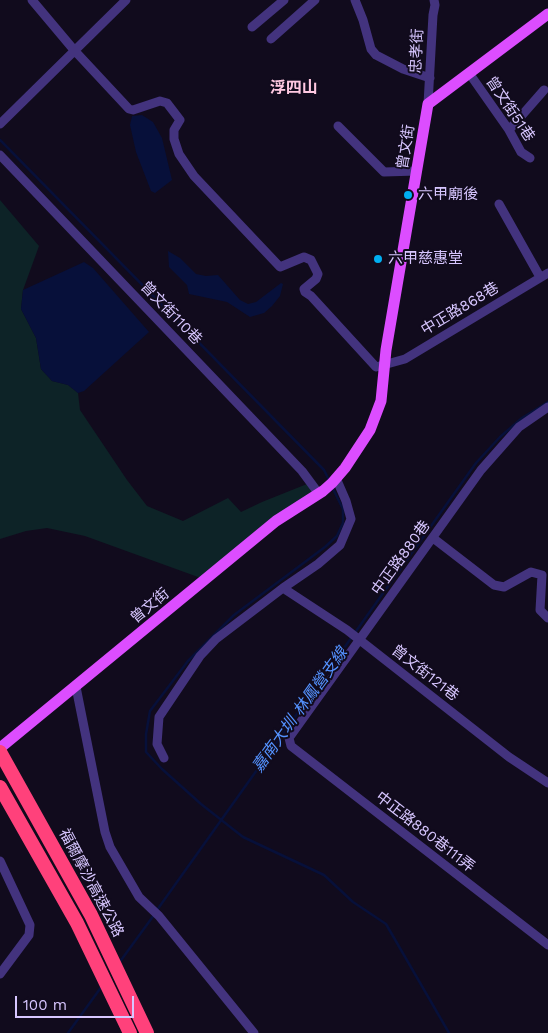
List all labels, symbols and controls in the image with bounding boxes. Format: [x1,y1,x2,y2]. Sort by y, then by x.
street label: 忠孝街 [407,28,427,74]
street label: 曾文街51巷 [482,73,538,145]
district label: 浮四山 [270,78,318,98]
street label: 曾文街 [394,123,418,171]
place label: 六甲廟後 [418,186,478,204]
marker: 六甲廟後 [402,189,414,201]
place label: 六甲慈惠堂 [388,250,463,268]
marker: 六甲慈惠堂 [372,253,384,265]
street label: 曾文街110巷 [136,278,206,348]
street label: 中正路868巷 [418,279,502,339]
street label: 中正路880巷 [368,517,434,599]
street label: 曾文街 [127,585,173,627]
street label: 曾文街121巷 [388,641,462,705]
water label: 嘉南大圳 林鳳營支線 [248,644,352,776]
street label: 中正路880巷111弄 [372,788,478,876]
street label: 福爾摩沙高速公路 [55,826,127,940]
scale bar [18,986,136,1018]
text: 100 m [23,996,67,1014]

